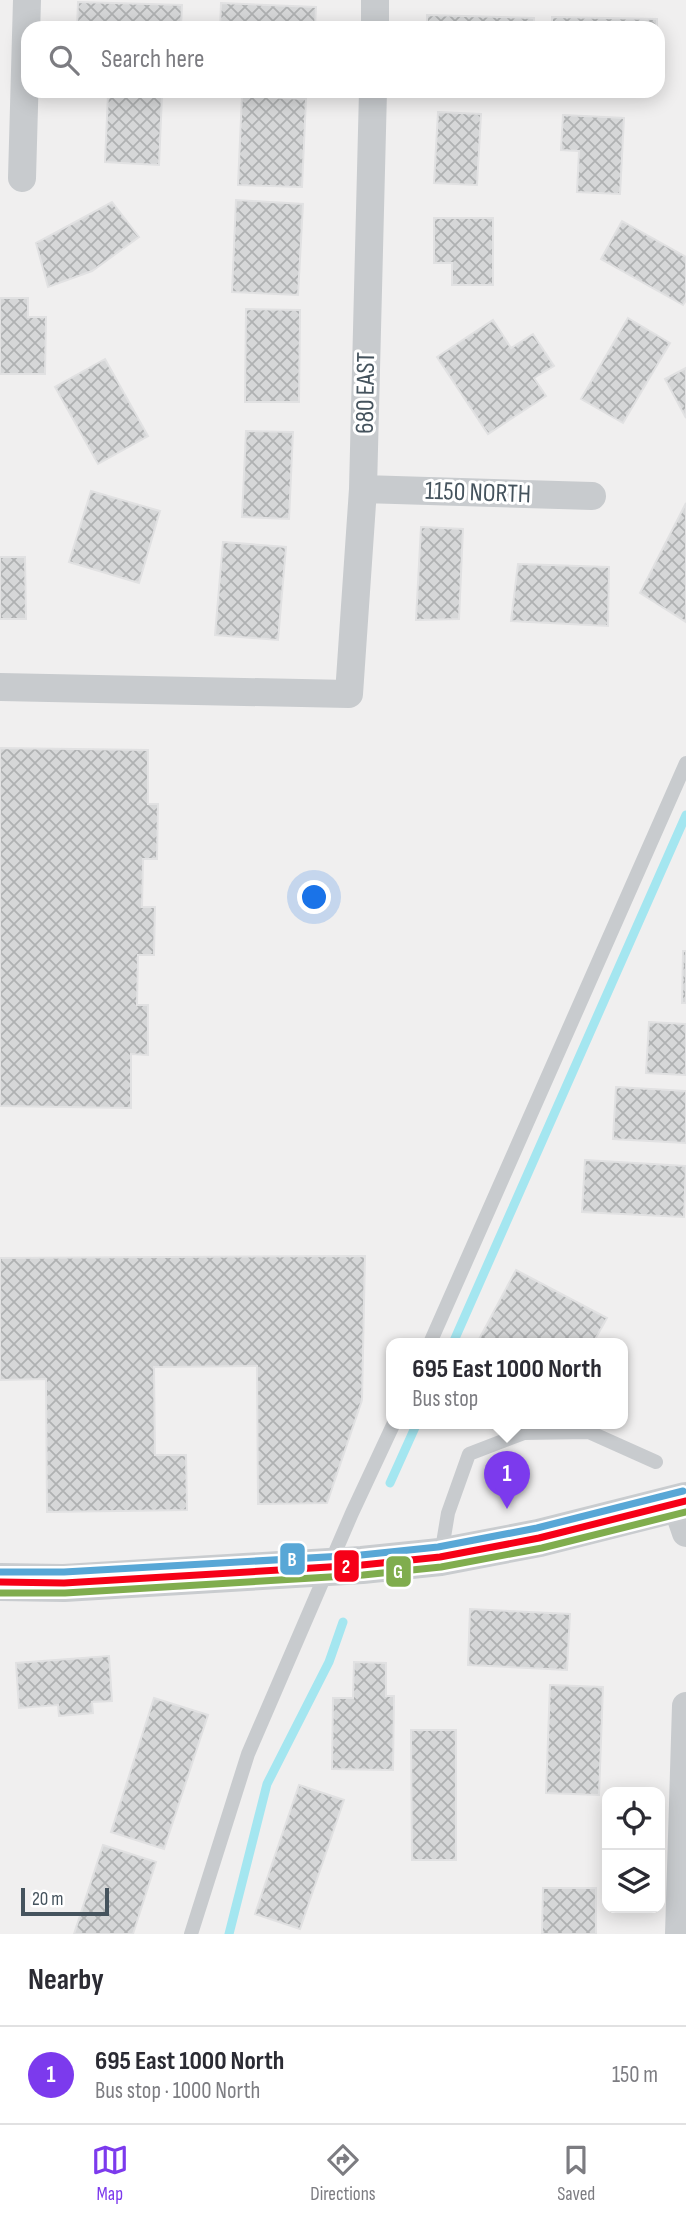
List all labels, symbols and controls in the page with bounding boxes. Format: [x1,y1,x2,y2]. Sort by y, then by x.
search box [21,21,665,98]
icon: search [45,41,83,79]
text: Search here [101,44,204,75]
street label: 680 EAST [350,352,382,434]
street label: 1150 NORTH [425,476,531,510]
your location [297,880,331,914]
popup [386,1338,628,1429]
text: 695 East 1000 North [412,1354,602,1385]
text: Bus stop [412,1385,478,1413]
pin: 1 [484,1451,530,1509]
line badge: B [279,1542,306,1576]
text: B [287,1549,297,1572]
line badge: 2 [333,1549,360,1583]
line badge: G [385,1555,412,1588]
text: 2 [342,1556,350,1579]
text: G [393,1561,403,1584]
map controls [602,1787,665,1913]
button: locate [602,1787,665,1850]
button: layers [602,1850,665,1913]
scale bar [21,1885,108,1917]
text: 20 m [32,1888,64,1911]
text: Nearby [28,1962,104,1998]
text: 695 East 1000 North [95,2046,284,2077]
text: 1 [46,2061,56,2089]
text: 150 m [612,2061,658,2089]
text: Bus stop · 1000 North [95,2077,260,2105]
tab: Map [91,2141,129,2206]
tab: Directions [310,2141,376,2206]
tab: Saved [557,2141,595,2206]

